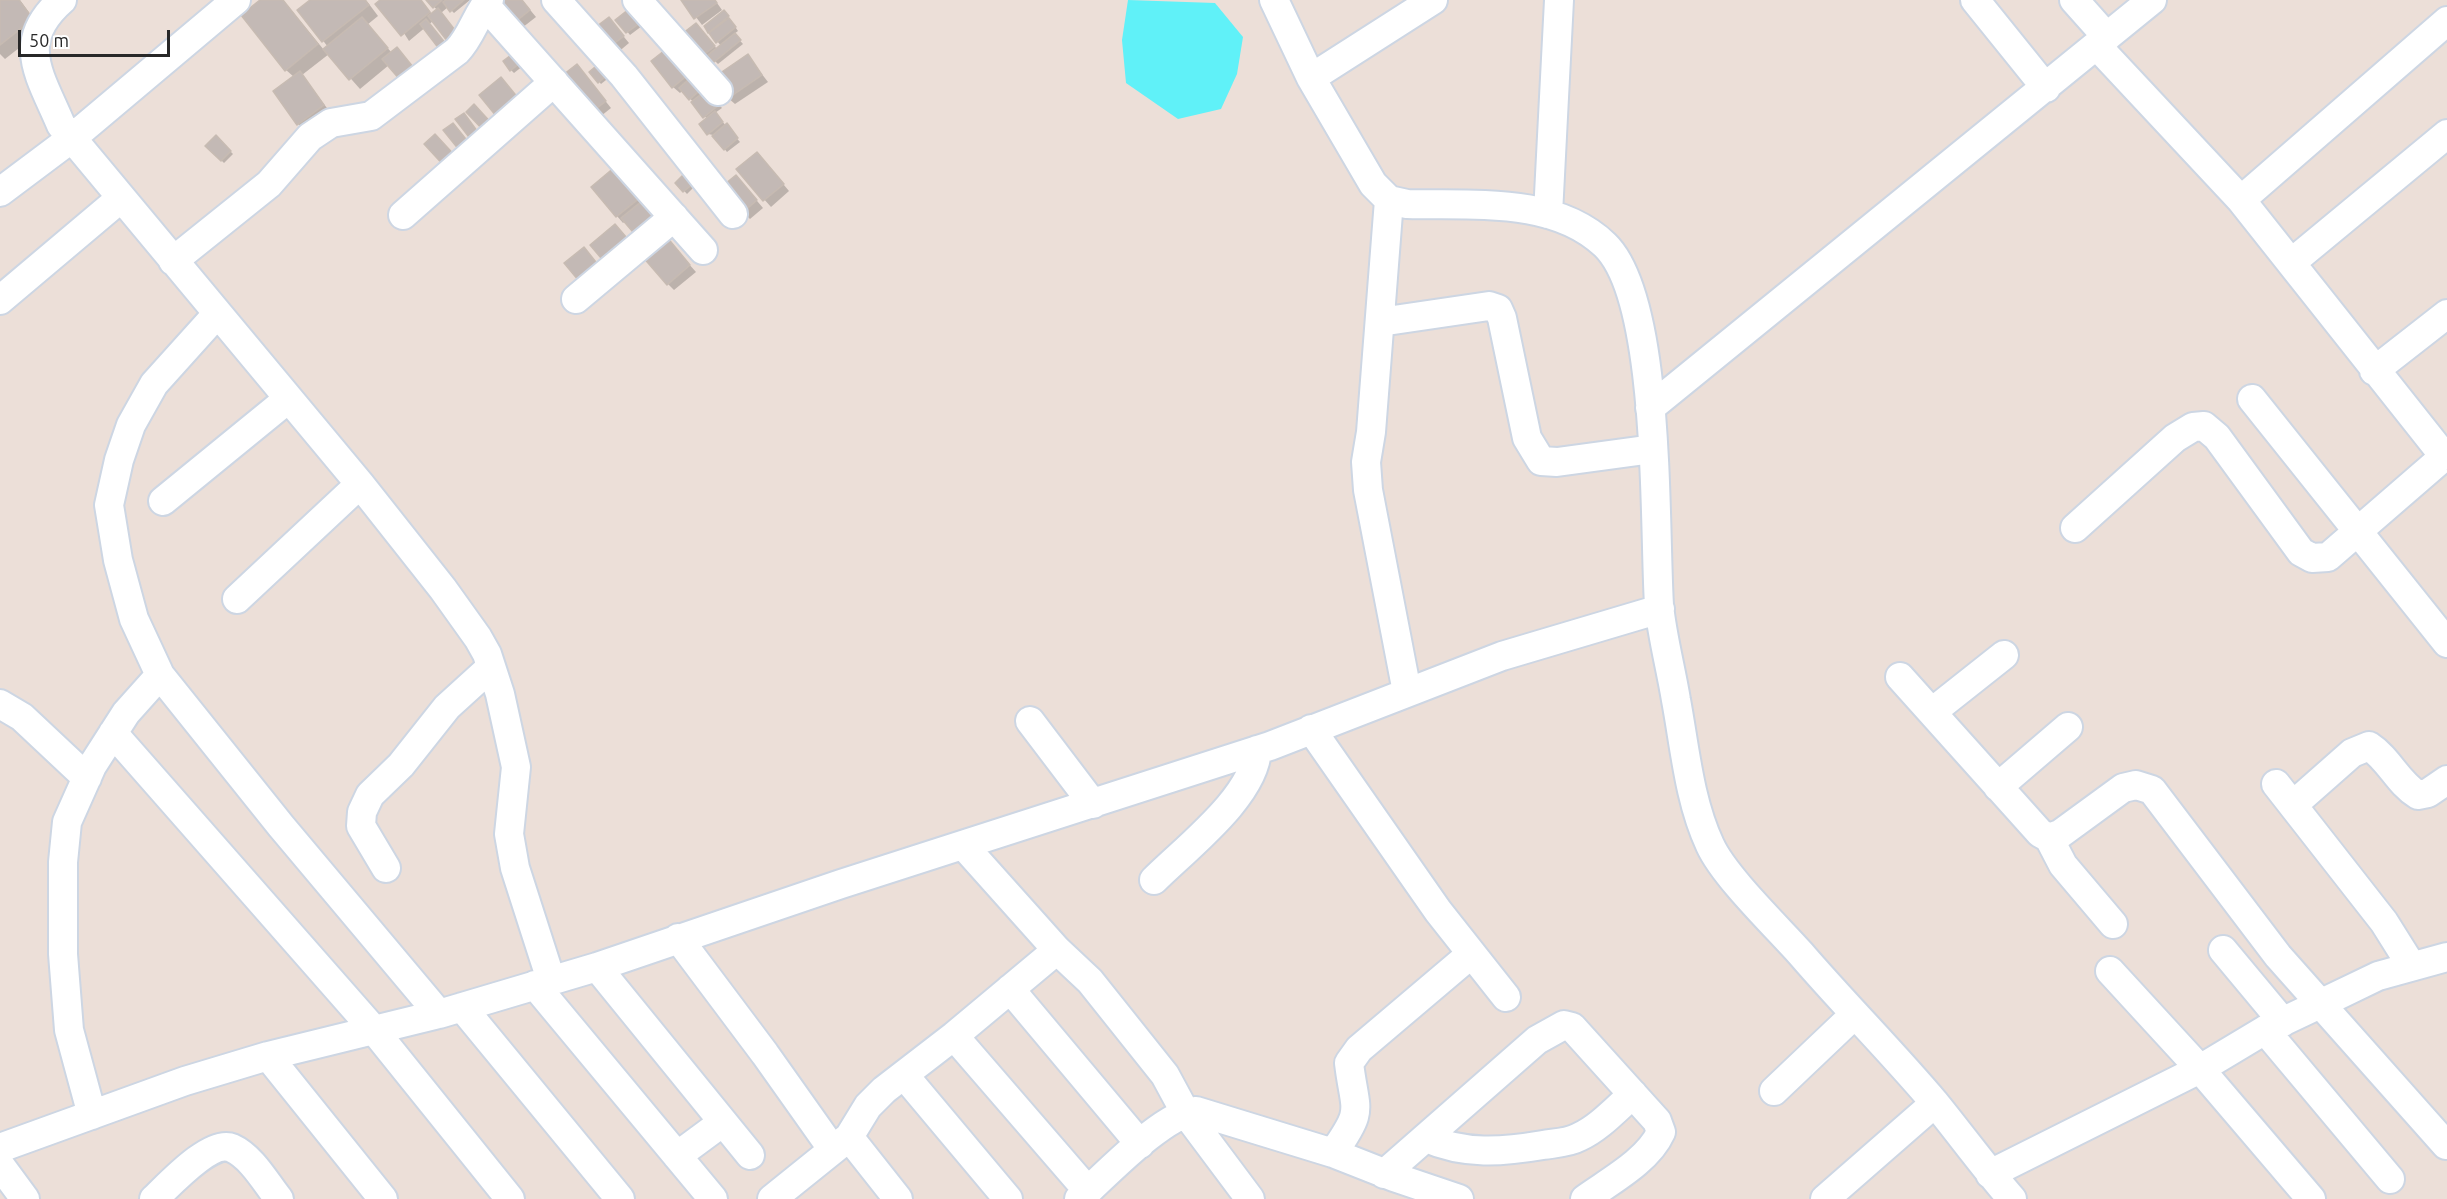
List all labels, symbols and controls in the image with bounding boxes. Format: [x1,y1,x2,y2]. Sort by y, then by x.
scale bar [21,18,172,56]
text: 50 m [29,30,69,50]

